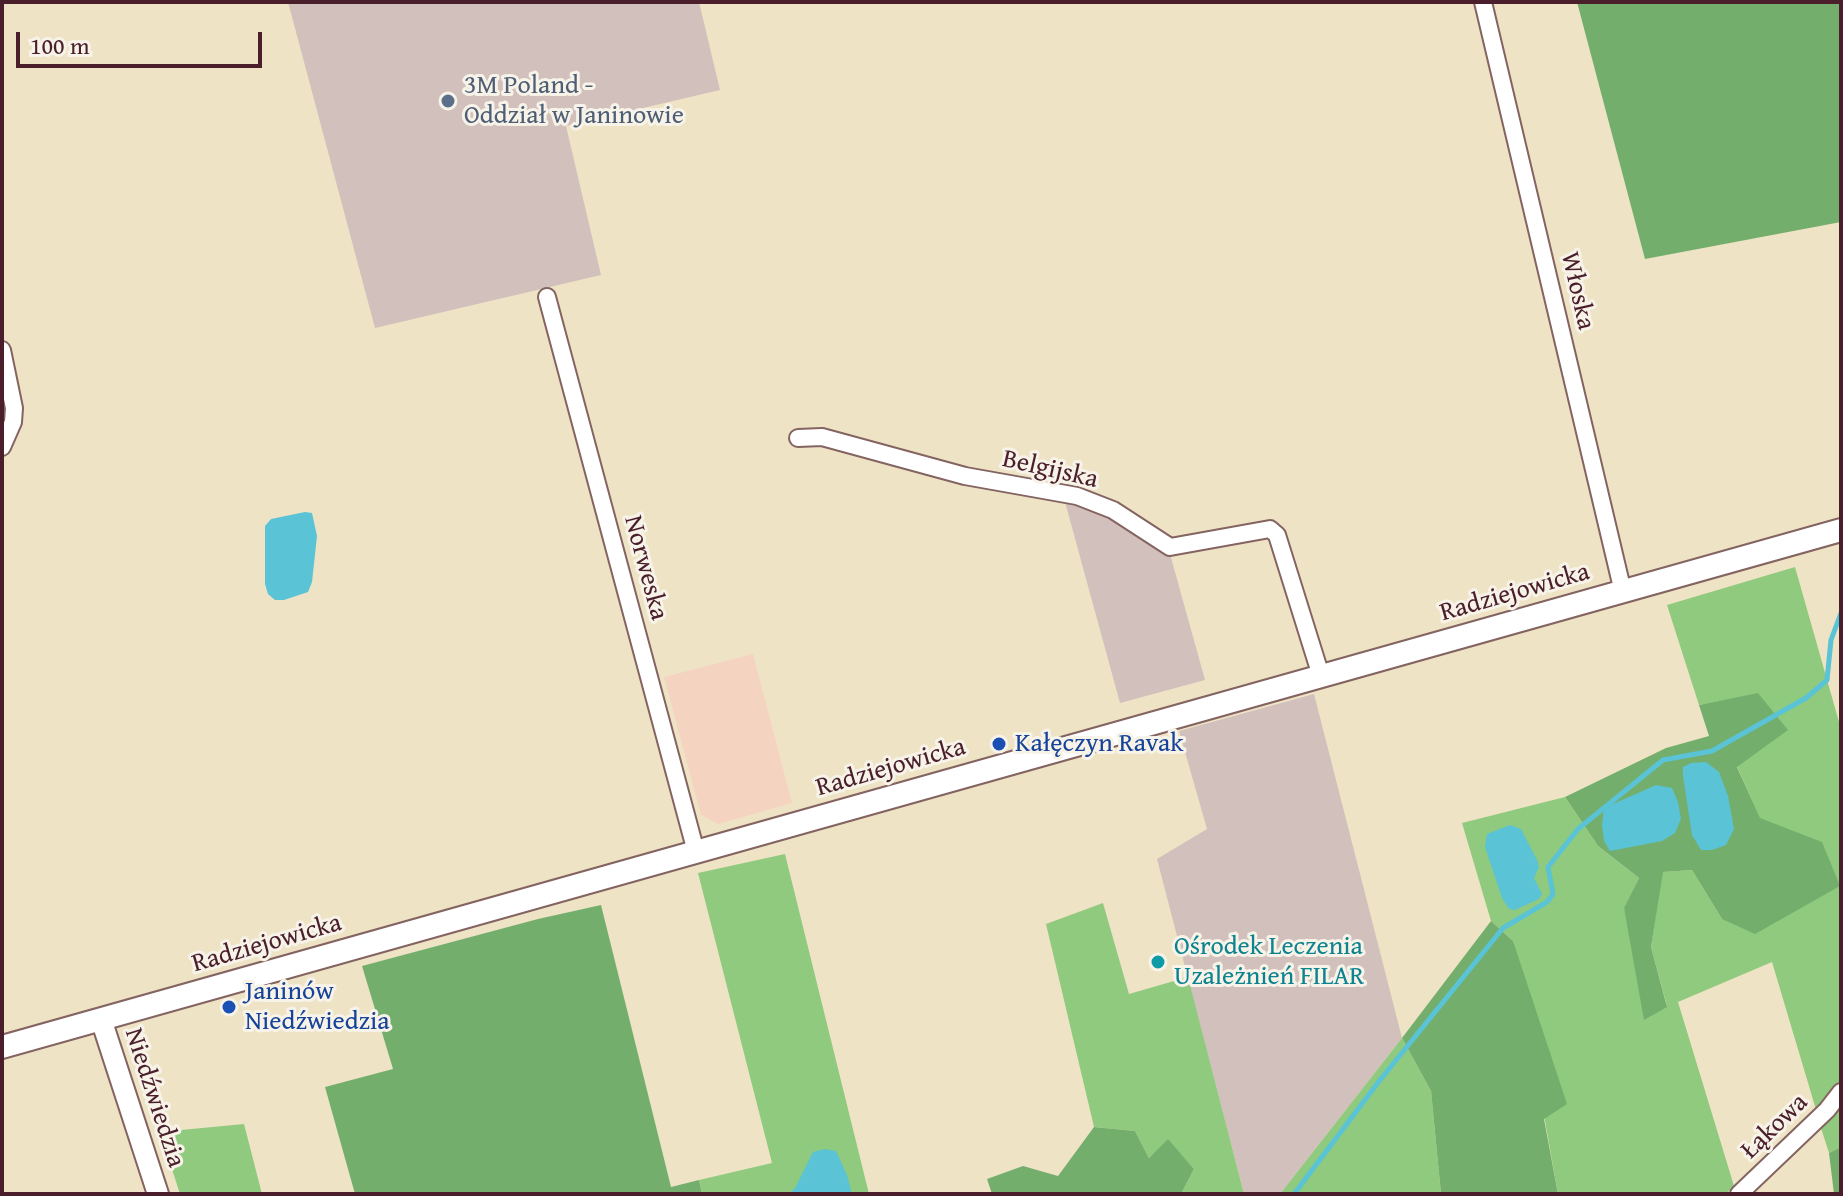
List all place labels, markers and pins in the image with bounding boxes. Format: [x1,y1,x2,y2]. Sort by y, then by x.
place label: 3M Poland - Oddział w Janinowie [464,70,684,132]
marker: 3M Poland - Oddział w Janinowie [439,92,457,110]
place label: Kałęczyn Ravak [1015,728,1183,760]
marker: Kałęczyn Ravak [990,735,1008,753]
place label: Ośrodek Leczenia Uzależnień FILAR [1174,931,1364,992]
marker: Ośrodek Leczenia Uzależnień FILAR [1149,953,1167,971]
place label: Janinów Niedźwiedzia [245,976,390,1038]
marker: Janinów Niedźwiedzia [220,998,238,1016]

